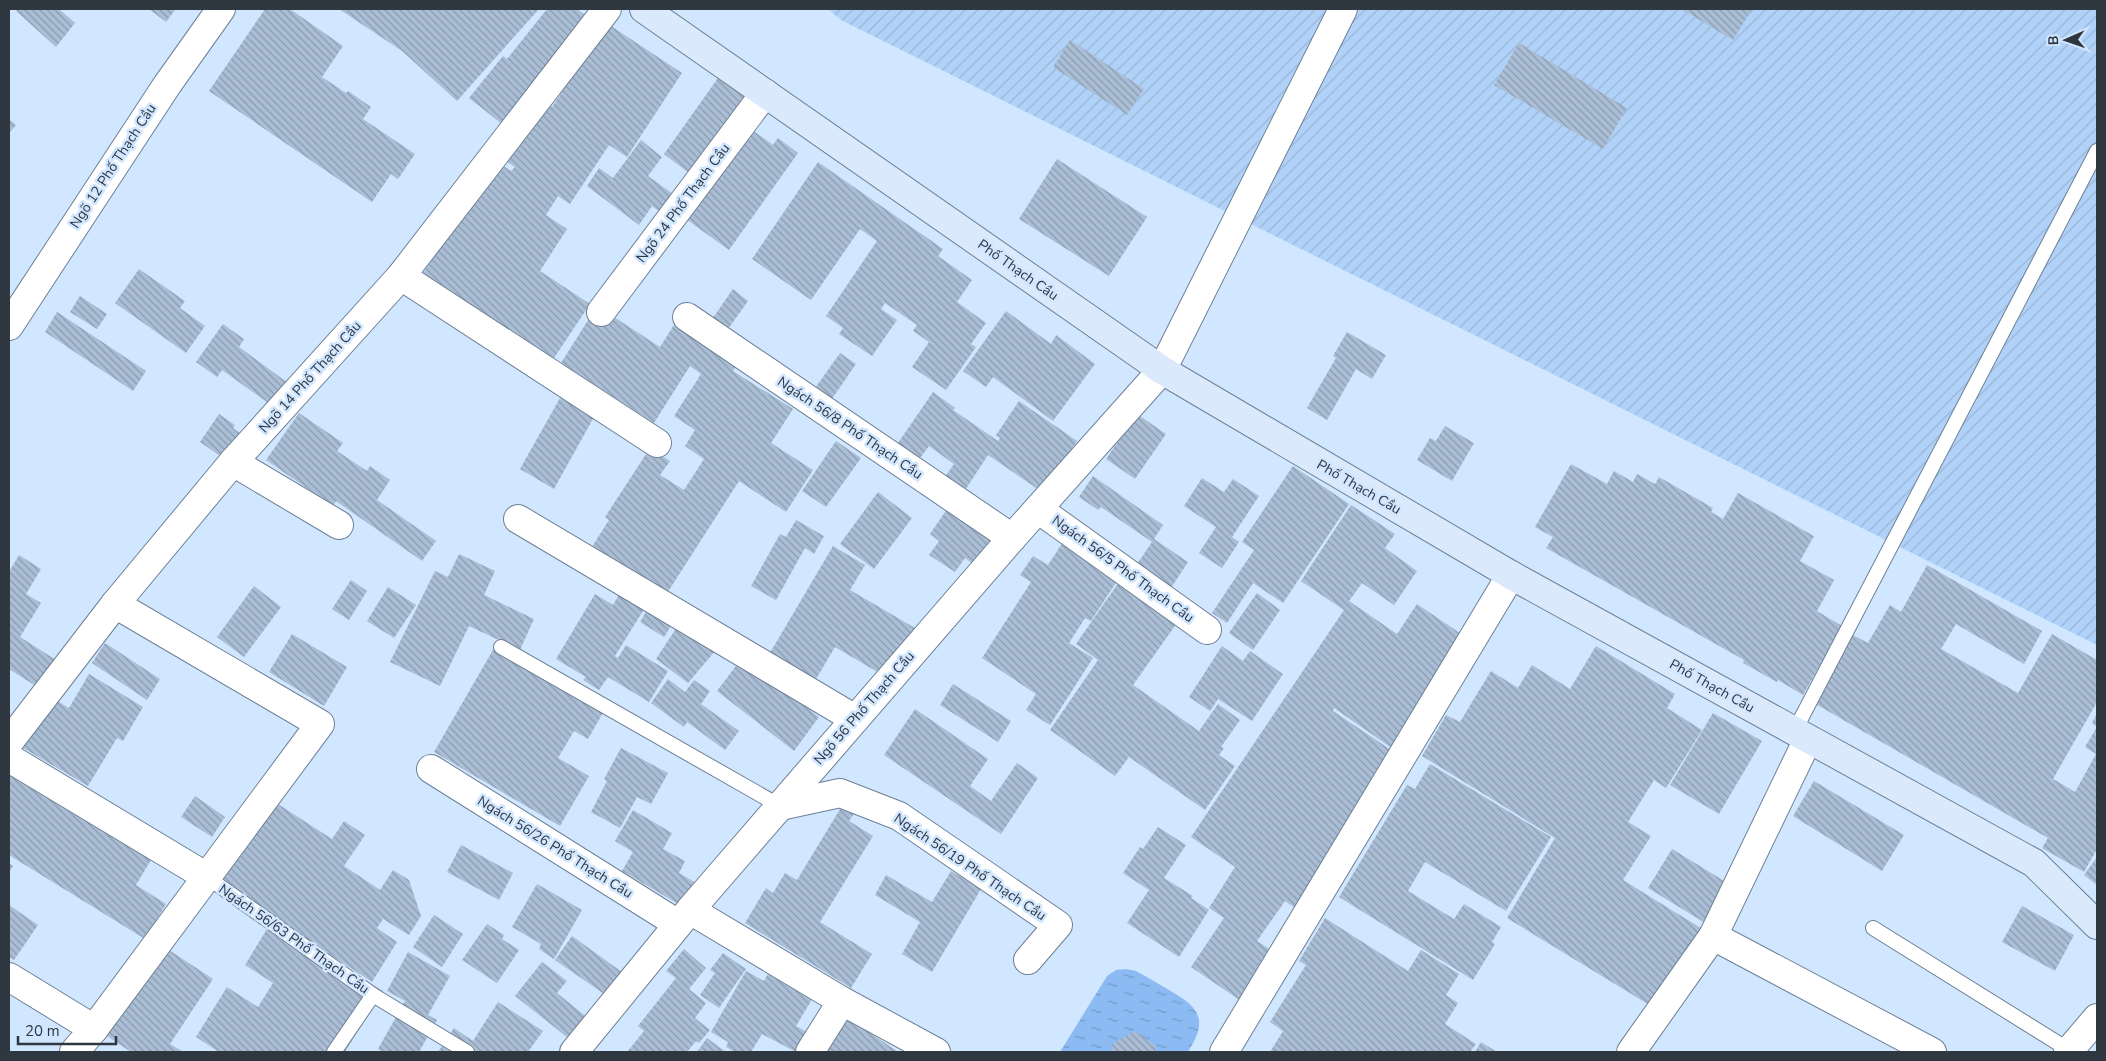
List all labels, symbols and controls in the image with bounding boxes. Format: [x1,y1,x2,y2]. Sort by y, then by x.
north arrow [2041,15,2091,65]
text: B [2044,35,2063,46]
street label: Ngõ 12 Phố Thạch Cầu [66,100,160,232]
street label: Ngõ 24 Phố Thạch Cầu [632,139,734,267]
street label: Phố Thạch Cầu [974,235,1062,305]
street label: Ngõ 14 Phố Thạch Cầu [254,317,366,437]
street label: Ngách 56/8 Phố Thạch Cầu [774,372,926,484]
street label: Phố Thạch Cầu [1313,455,1405,519]
street label: Ngách 56/5 Phố Thạch Cầu [1048,511,1198,627]
street label: Ngõ 56 Phố Thạch Cầu [809,647,919,769]
street label: Phố Thạch Cầu [1666,655,1758,717]
street label: Ngách 56/26 Phố Thạch Cầu [474,791,636,903]
street label: Ngách 56/19 Phố Thạch Cầu [890,809,1050,925]
street label: Ngách 56/63 Phố Thạch Cầu [215,880,373,998]
scale bar [18,1014,115,1046]
text: 20 m [25,1021,60,1041]

